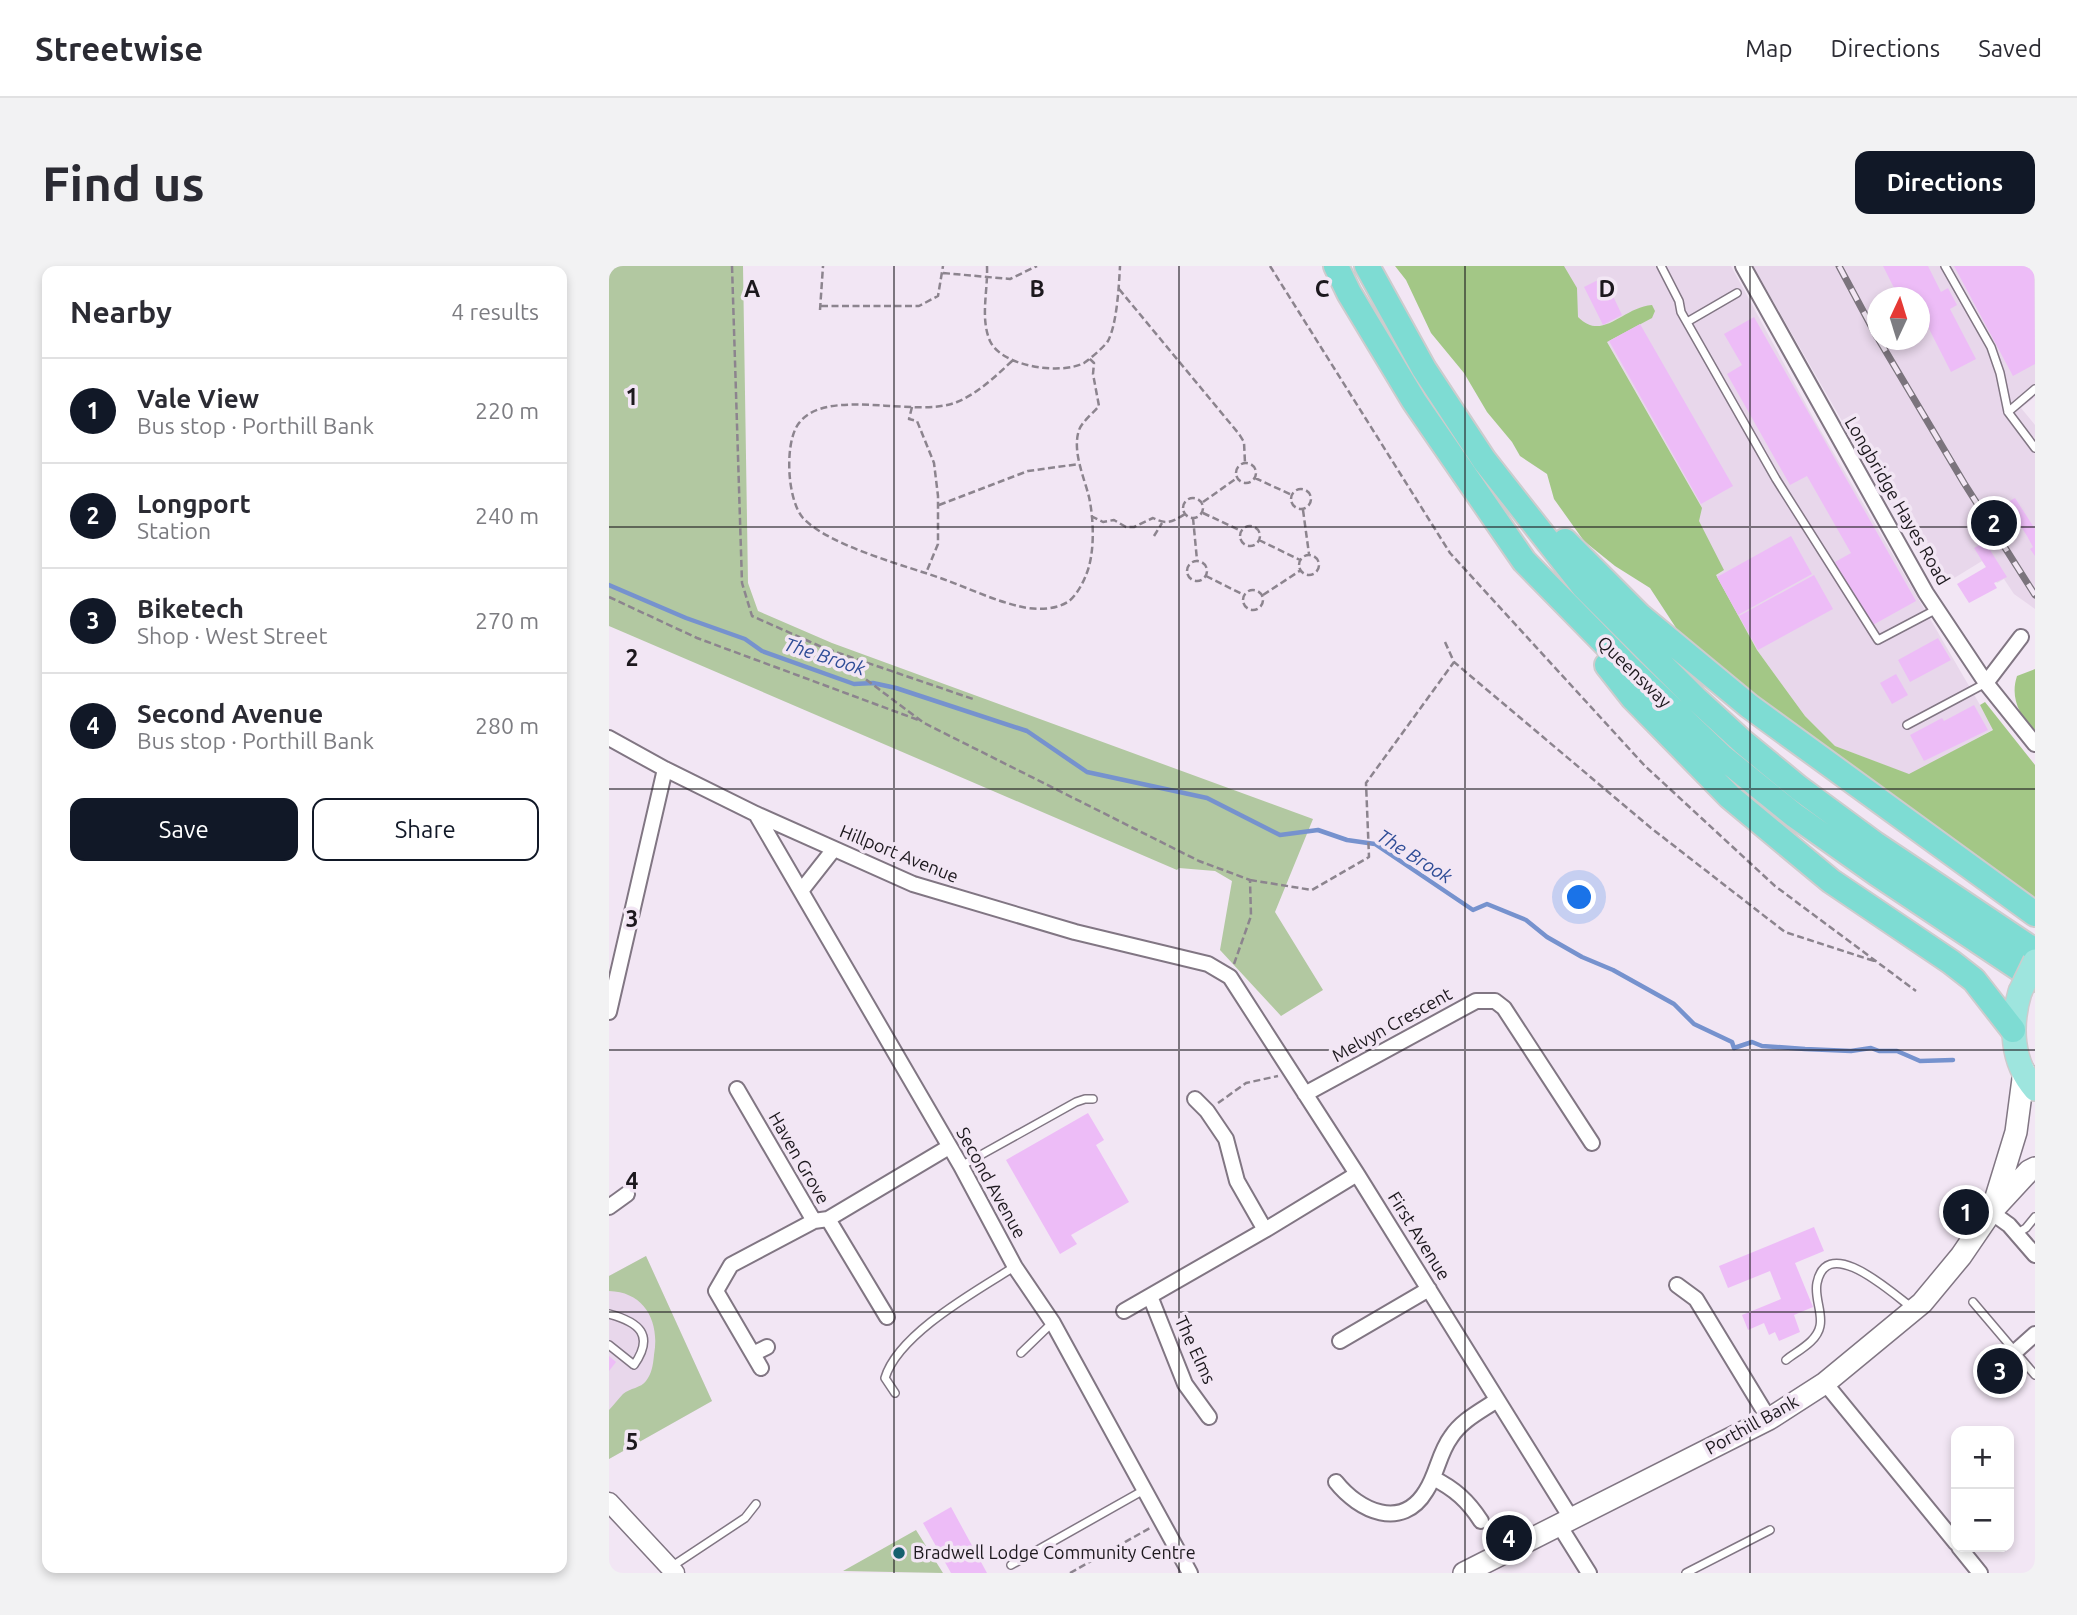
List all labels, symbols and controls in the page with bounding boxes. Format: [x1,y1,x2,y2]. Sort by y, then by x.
text: Streetwise [35,30,203,67]
text: Map [1745,35,1792,62]
text: Directions [1830,35,1940,62]
text: Saved [1978,35,2042,62]
button: Directions [1855,151,2035,214]
text: Find us [42,155,205,210]
text: A [744,276,760,301]
text: B [1029,276,1045,301]
text: C [1315,276,1330,301]
text: D [1599,276,1615,301]
north arrow [1867,287,1930,350]
text: Nearby [70,295,172,329]
text: 4 results [451,299,539,324]
text: Vale View [137,384,259,413]
text: 1 [626,384,638,409]
text: 1 [87,398,99,423]
text: 220 m [475,398,539,423]
text: Bus stop · Porthill Bank [137,413,374,438]
street label: Longbridge Hayes Road [1842,413,1954,588]
text: Longport [137,489,251,518]
pin: 2 [1971,497,2017,549]
text: 2 [87,503,99,528]
text: 240 m [475,503,539,528]
text: Station [137,518,211,543]
text: Biketech [137,594,244,623]
text: 3 [87,608,99,633]
text: 270 m [475,608,539,633]
text: Shop · West Street [137,623,327,648]
street label: Queensway [1593,631,1676,712]
water label: The Brook [782,633,869,680]
text: 2 [626,645,638,670]
text: Second Avenue [137,699,323,728]
text: 4 [87,713,99,738]
text: 280 m [475,713,539,738]
text: Bus stop · Porthill Bank [137,728,374,753]
button: Save [70,798,298,861]
button: Share [312,798,539,861]
street label: Hillport Avenue [837,820,962,886]
water label: The Brook [1373,824,1457,888]
your location [1562,880,1596,914]
text: 3 [626,906,638,931]
street label: Melvyn Crescent [1328,983,1455,1065]
street label: Haven Grove [766,1108,834,1207]
street label: Second Avenue [953,1124,1031,1242]
text: 4 [626,1168,639,1193]
pin: 1 [1943,1186,1989,1238]
street label: First Avenue [1385,1188,1455,1283]
street label: The Elms [1172,1312,1220,1387]
pin: 3 [1977,1345,2023,1397]
street label: Porthill Bank [1702,1390,1802,1458]
map controls [1951,1426,2014,1552]
button: + [1951,1426,2014,1489]
text: 5 [626,1429,638,1454]
button: − [1951,1489,2014,1552]
pin: 4 [1486,1512,1532,1564]
place label: Bradwell Lodge Community Centre [913,1542,1196,1562]
marker: Bradwell Lodge Community Centre [891,1545,907,1561]

